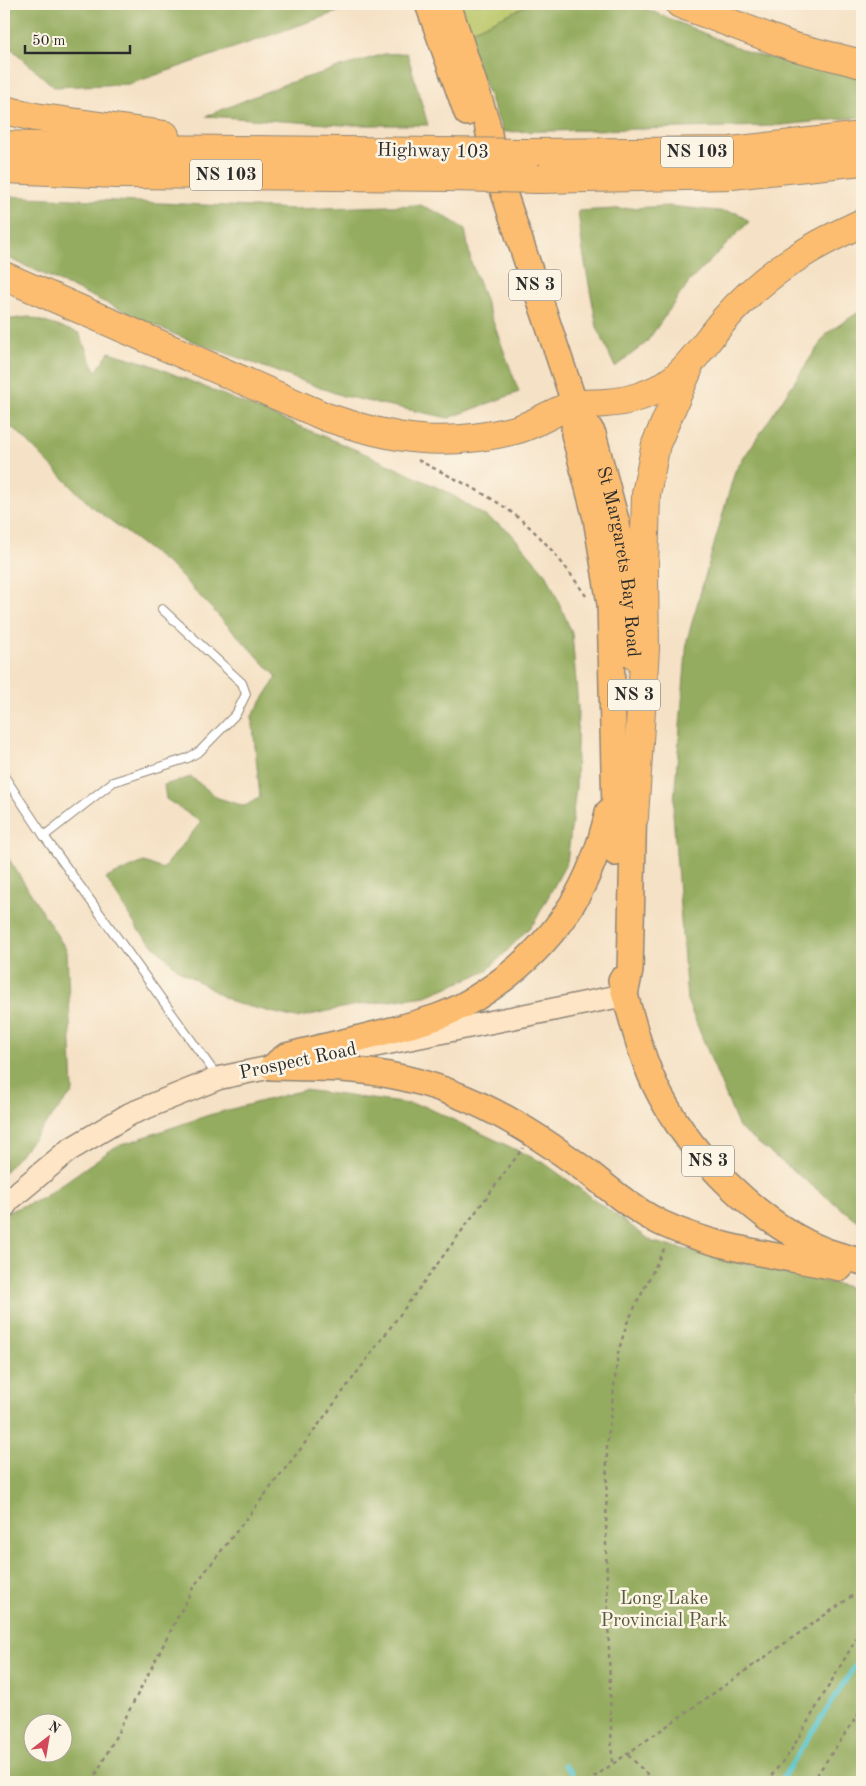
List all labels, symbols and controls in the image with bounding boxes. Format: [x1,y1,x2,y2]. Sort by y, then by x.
scale bar [25,22,130,54]
text: 50 m [32,34,66,49]
road number: NS 103 [661,136,733,168]
street label: Highway 103 [377,142,489,162]
road number: NS 103 [190,160,262,190]
road number: NS 3 [509,270,561,300]
street label: St Margarets Bay Road [593,465,643,658]
road number: NS 3 [608,680,660,710]
street label: Prospect Road [238,1040,359,1084]
road number: NS 3 [682,1146,734,1176]
park label: Long Lake Provincial Park [600,1590,728,1631]
north arrow [22,1714,72,1764]
text: N [46,1719,63,1737]

